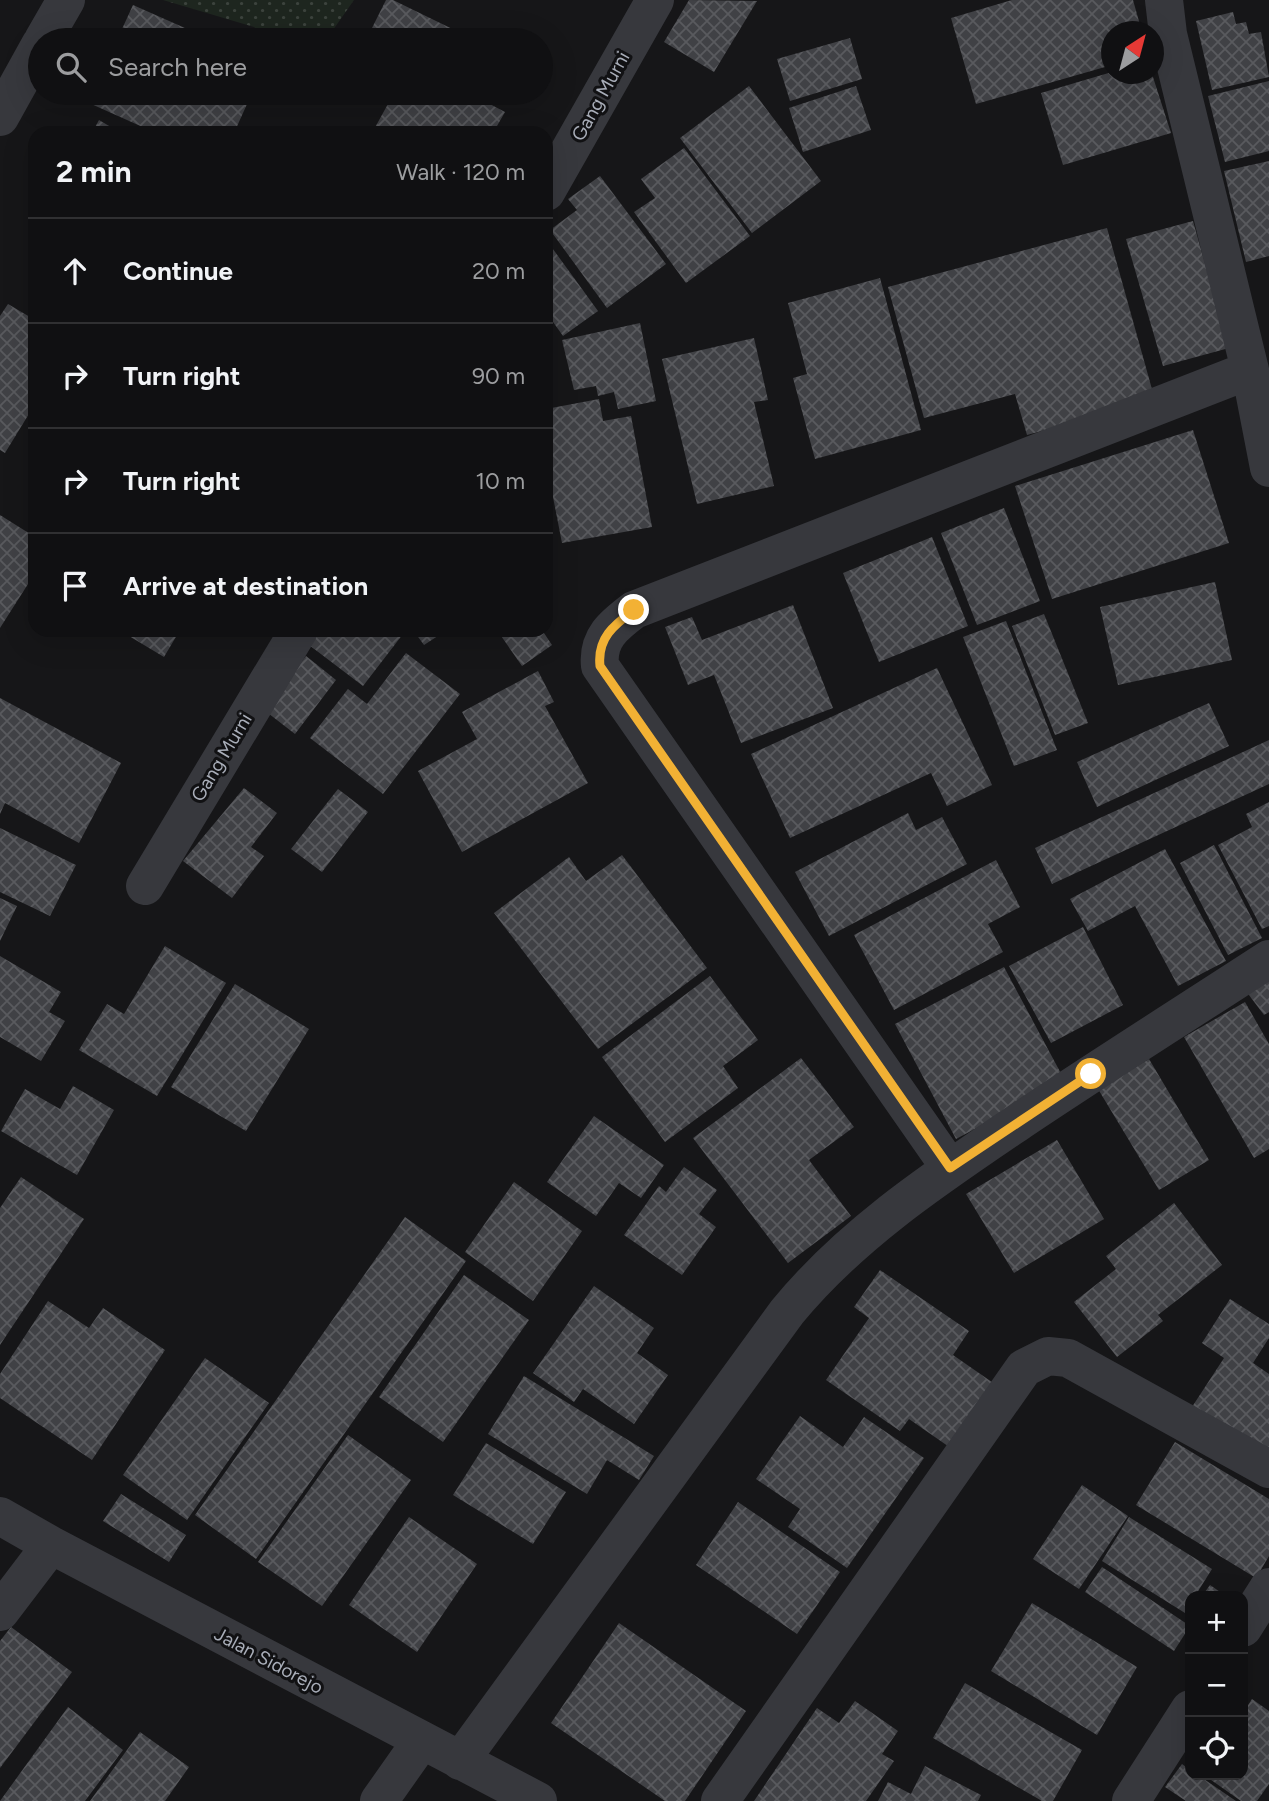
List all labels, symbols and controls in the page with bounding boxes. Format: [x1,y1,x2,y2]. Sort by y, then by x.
north arrow [1101,21,1164,84]
search box [28,28,553,105]
icon: search [52,48,90,86]
street label: Gang Murni [566,48,634,145]
text: Search here [108,51,247,83]
text: 2 min [56,153,132,190]
text: Walk · 120 m [396,158,525,186]
icon: ahead [56,252,94,290]
text: Continue [123,255,233,287]
text: 20 m [472,257,525,285]
icon: right [56,357,94,395]
text: Turn right [123,360,240,392]
text: 90 m [472,362,525,390]
icon: right [56,462,94,500]
text: Turn right [123,465,240,497]
text: 10 m [476,467,525,495]
icon: arrive [56,567,94,605]
text: Arrive at destination [123,570,368,602]
route end [618,594,649,625]
street label: Gang Murni [186,709,257,805]
route start [1075,1058,1106,1089]
map controls [1185,1591,1248,1780]
button: + [1185,1591,1248,1654]
street label: Jalan Sidorejo [210,1622,327,1699]
button: − [1185,1654,1248,1717]
button: locate [1185,1717,1248,1780]

